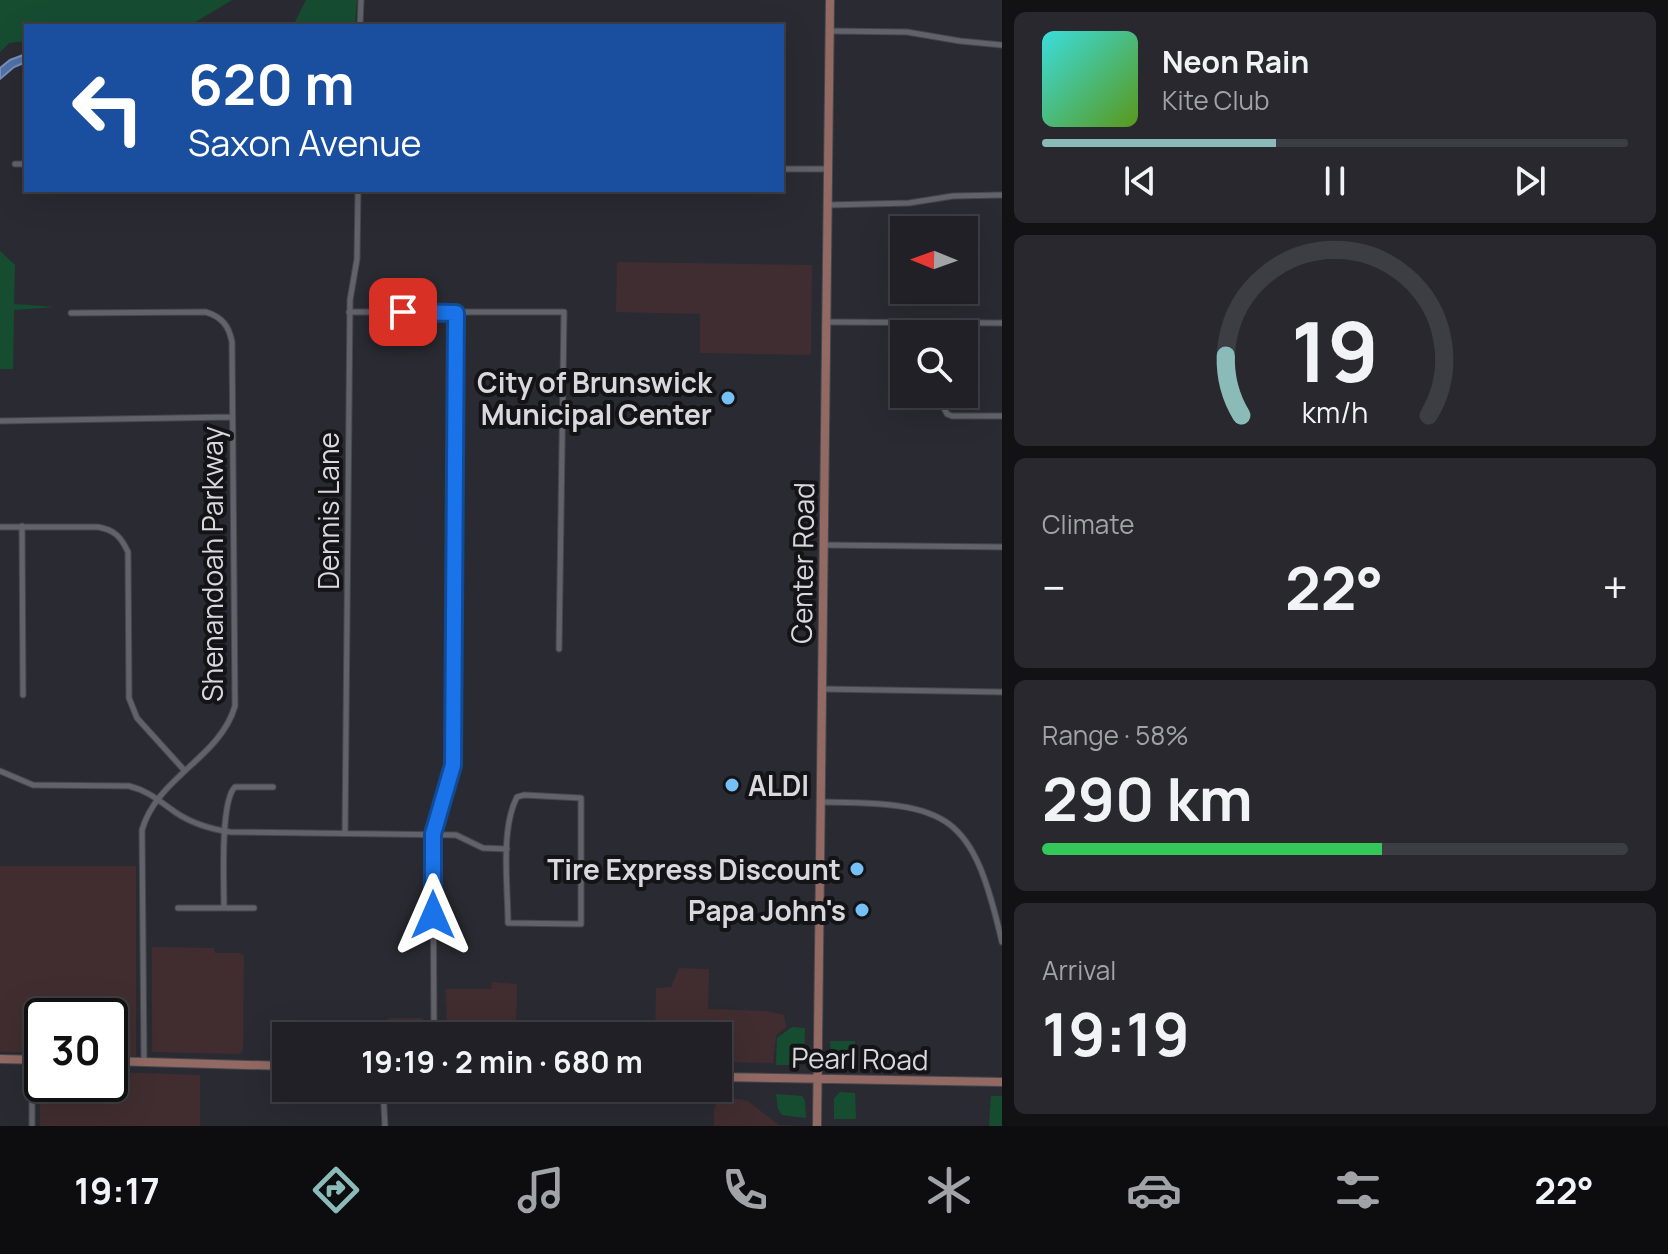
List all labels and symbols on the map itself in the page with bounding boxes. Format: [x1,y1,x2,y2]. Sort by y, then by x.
north arrow [890,216,978,304]
pin [369,278,437,346]
place label: City of Brunswick Municipal Center [477,363,713,433]
marker: City of Brunswick Municipal Center [719,389,737,407]
street label: Shenandoah Parkway [193,426,231,702]
street label: Dennis Lane [309,432,347,590]
street label: Center Road [782,482,822,644]
place label: ALDI [748,766,809,804]
marker: ALDI [723,776,741,794]
place label: Tire Express Discount [547,850,841,888]
marker: Tire Express Discount [848,860,866,878]
position arrow [391,873,475,957]
place label: Papa John's [688,891,846,929]
marker: Papa John's [853,901,871,919]
speed limit sign: 30 [24,998,128,1102]
street label: Pearl Road [791,1038,929,1078]

